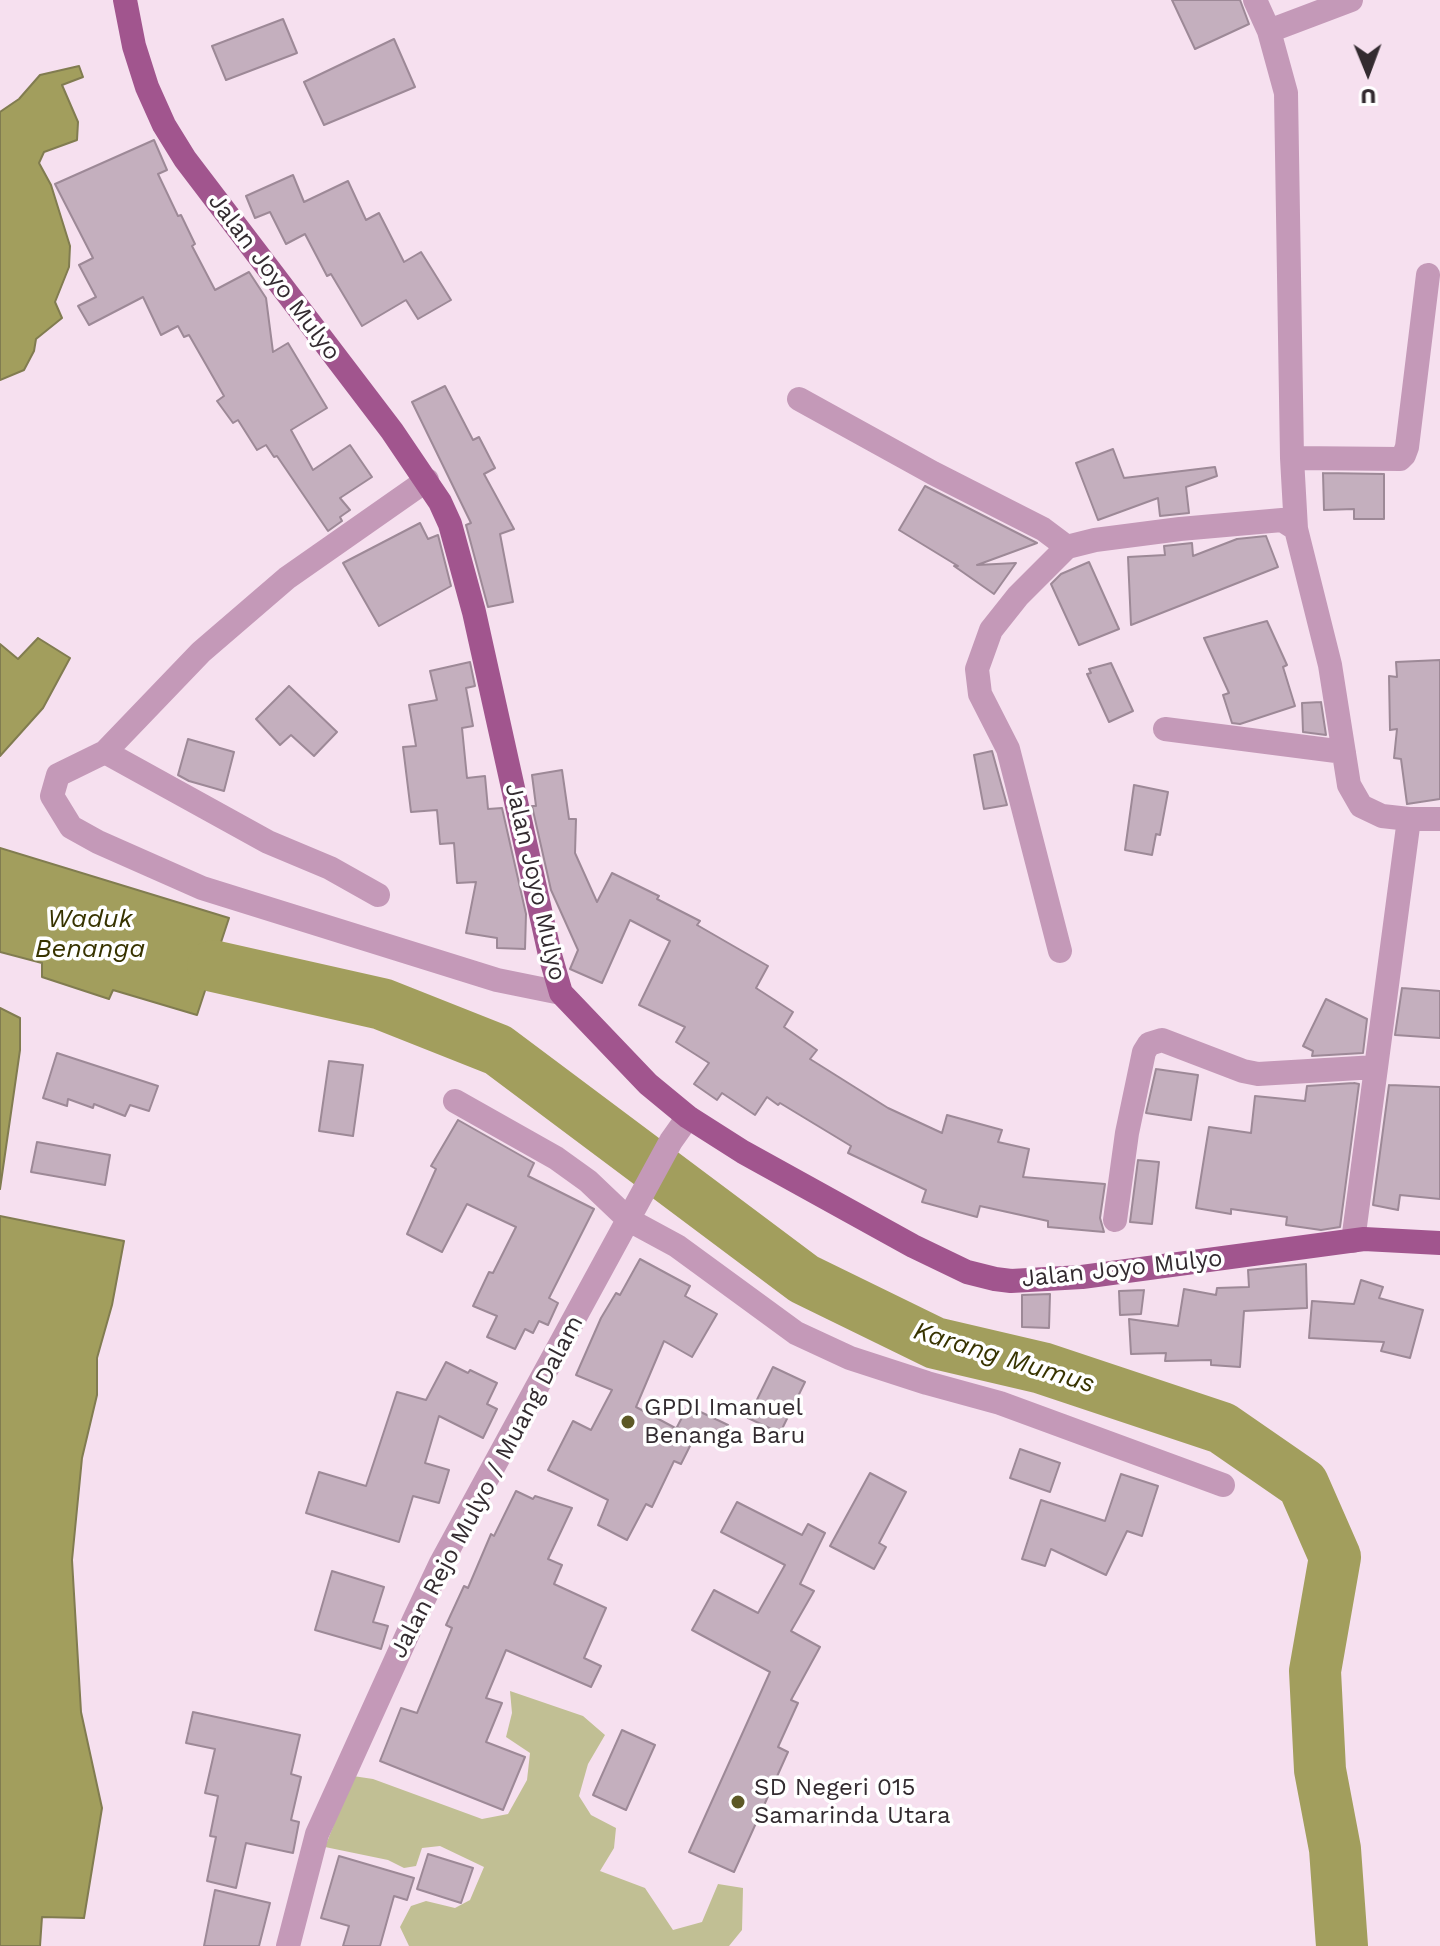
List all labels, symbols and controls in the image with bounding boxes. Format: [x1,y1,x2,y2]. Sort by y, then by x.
north arrow [1328,32,1408,112]
text: U [1360,84,1376,109]
street label: Jalan Joyo Mulyo [202,188,346,366]
street label: Jalan Joyo Mulyo [498,780,572,984]
water label: Waduk Benanga [35,903,145,964]
street label: Jalan Joyo Mulyo [1020,1244,1224,1294]
street label: Jalan Rejo Mulyo / Muang Dalam [384,1311,590,1663]
water label: Karang Mumus [910,1316,1098,1400]
place label: GPDI Imanuel Benanga Baru [644,1394,805,1450]
marker: GPDI Imanuel Benanga Baru [619,1413,637,1431]
place label: SD Negeri 015 Samarinda Utara [754,1774,951,1830]
marker: SD Negeri 015 Samarinda Utara [729,1793,747,1811]

